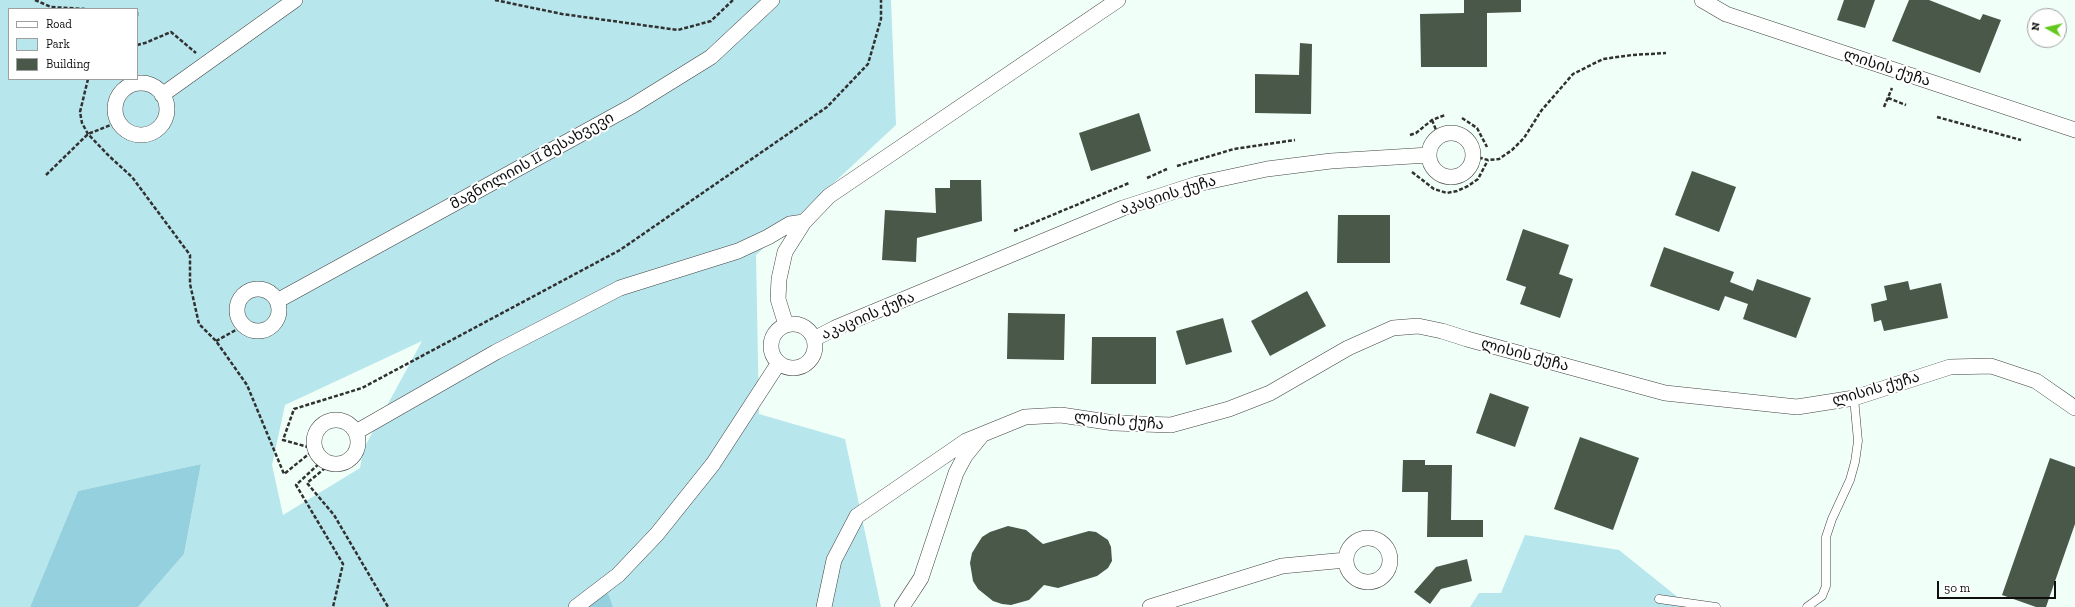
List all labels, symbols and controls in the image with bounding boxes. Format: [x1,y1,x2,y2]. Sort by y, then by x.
legend [8,8,138,80]
north arrow [2027,8,2067,48]
text: Road [46,17,72,31]
text: N [2029,21,2043,31]
text: Park [46,37,70,51]
street label: ლისის ქუჩა [1841,46,1933,90]
text: Building [46,57,90,71]
street label: მაგნოლიის II შესახვევი [447,108,617,214]
street label: აკაციის ქუჩა [1118,172,1218,218]
street label: აკაციის ქუჩა [819,288,917,344]
street label: ლისის ქუჩა [1479,335,1571,375]
street label: ლისის ქუჩა [1830,368,1922,410]
street label: ლისის ქუჩა [1073,408,1165,434]
scale bar [1939,573,2058,599]
text: 50 m [1944,581,1970,595]

